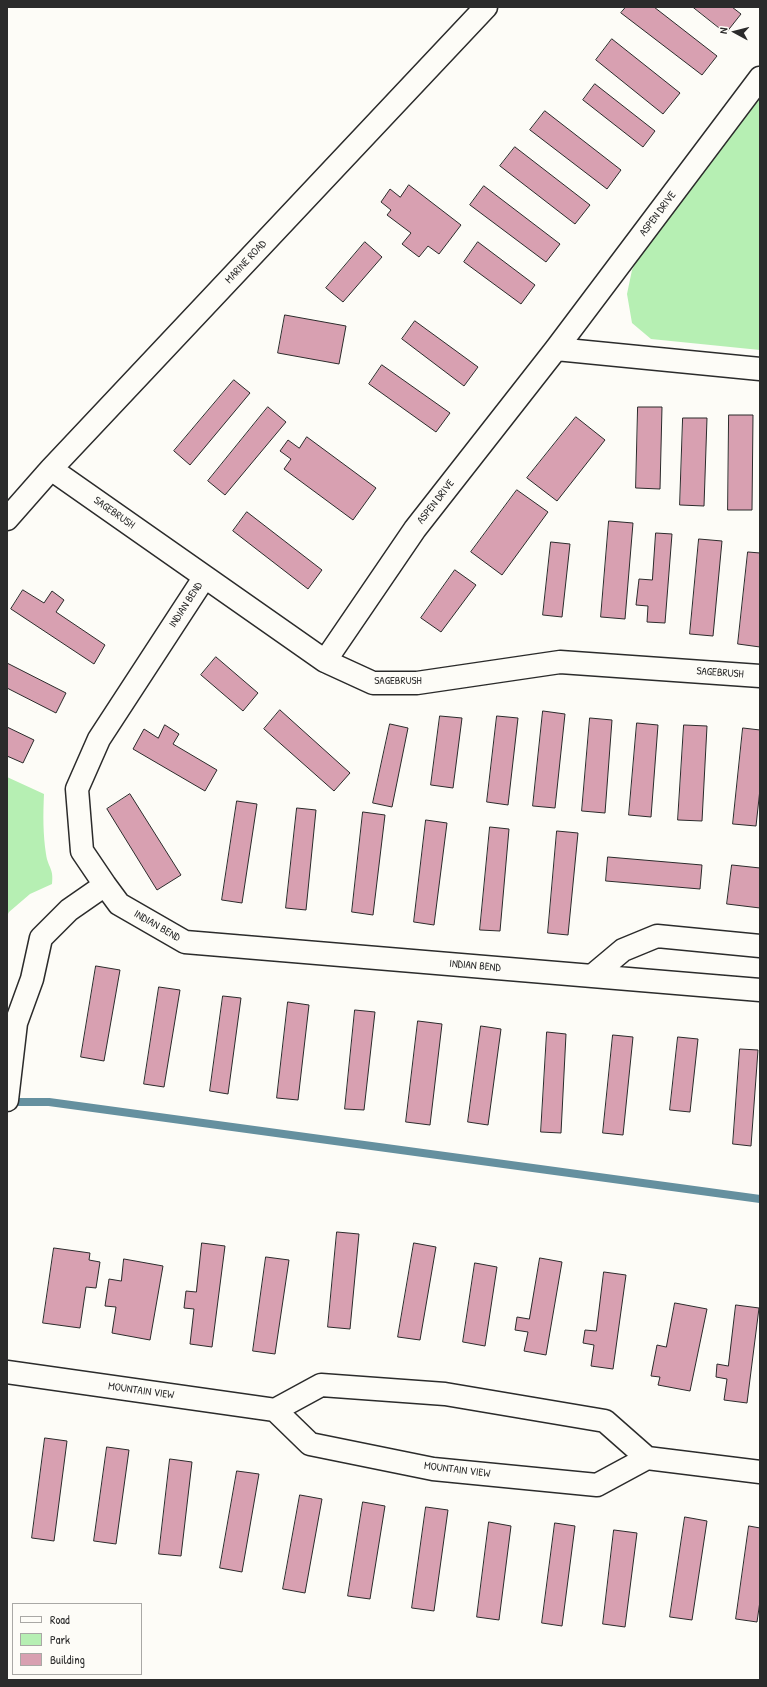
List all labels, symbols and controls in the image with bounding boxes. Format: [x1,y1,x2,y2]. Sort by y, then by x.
north arrow [715,12,755,52]
text: N [716,27,730,34]
street label: ASPEN DRIVE [637,189,679,239]
street label: MARINE ROAD [223,238,269,286]
street label: ASPEN DRIVE [415,477,457,527]
street label: SAGEBRUSH [91,494,137,532]
street label: INDIAN BEND [166,580,206,630]
street label: SAGEBRUSH [696,665,744,681]
street label: SAGEBRUSH [374,674,422,688]
street label: INDIAN BEND [131,907,183,945]
street label: INDIAN BEND [449,957,501,975]
street label: MOUNTAIN VIEW [107,1380,175,1402]
street label: MOUNTAIN VIEW [423,1459,491,1481]
legend [12,1603,142,1675]
text: Road [50,1611,70,1628]
text: Park [50,1631,70,1648]
text: Building [50,1651,85,1668]

